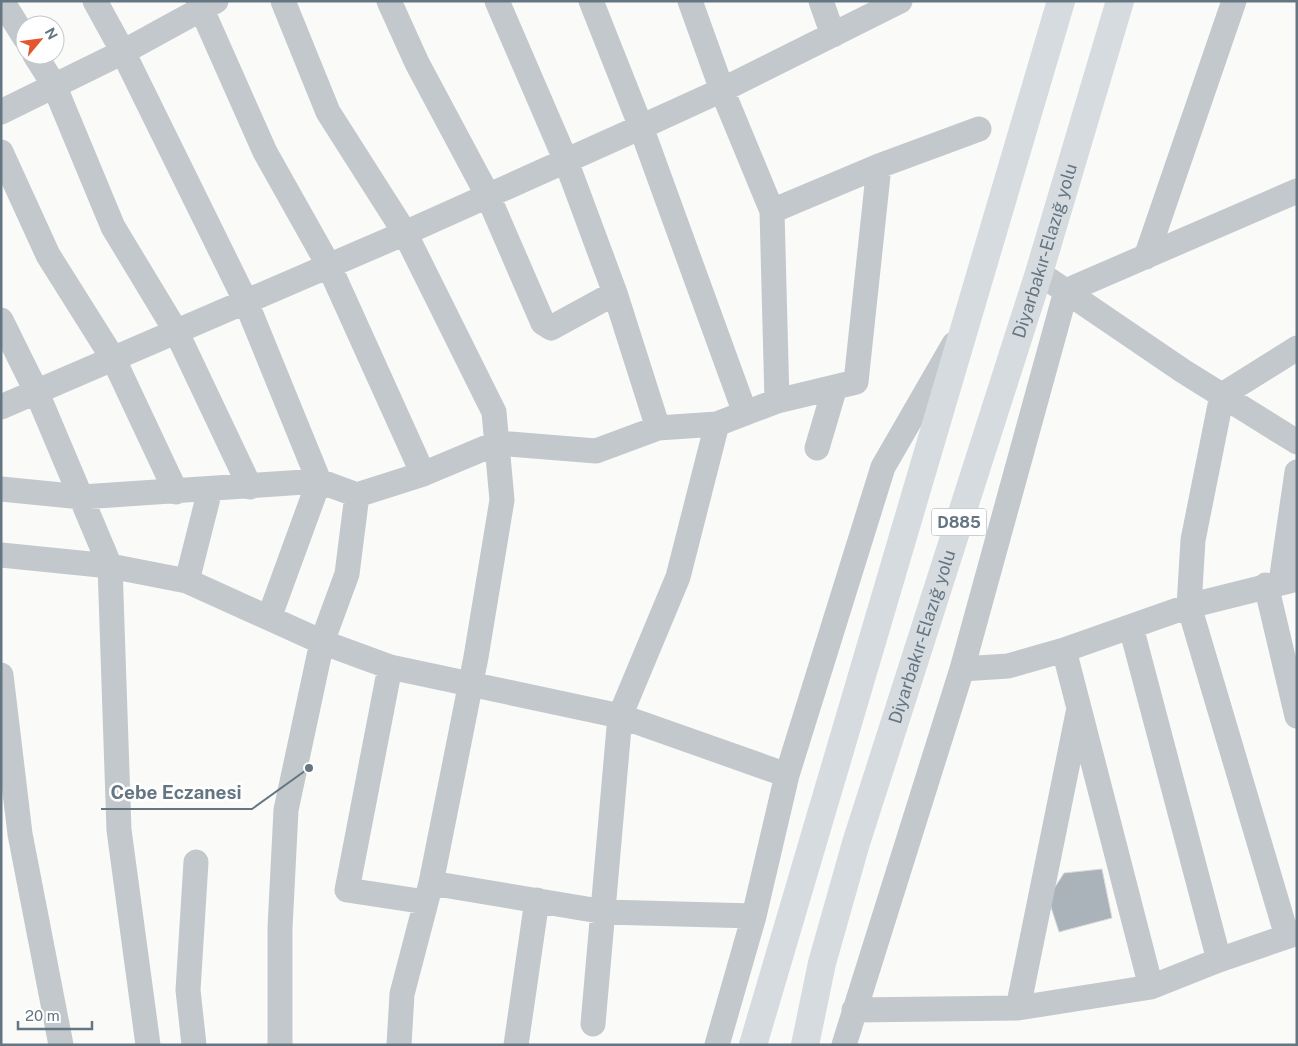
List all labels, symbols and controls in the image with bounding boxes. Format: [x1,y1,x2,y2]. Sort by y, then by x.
north arrow [15,15,65,65]
text: N [42,25,61,42]
street label: Diyarbakır-Elazığ yolu [1008,161,1081,341]
road number: D885 [932,508,986,536]
street label: Diyarbakır-Elazığ yolu [884,547,959,726]
callout: Cebe Eczanesi [101,775,252,809]
text: Cebe Eczanesi [110,781,242,803]
scale bar [18,998,91,1030]
text: 20 m [25,1007,60,1024]

